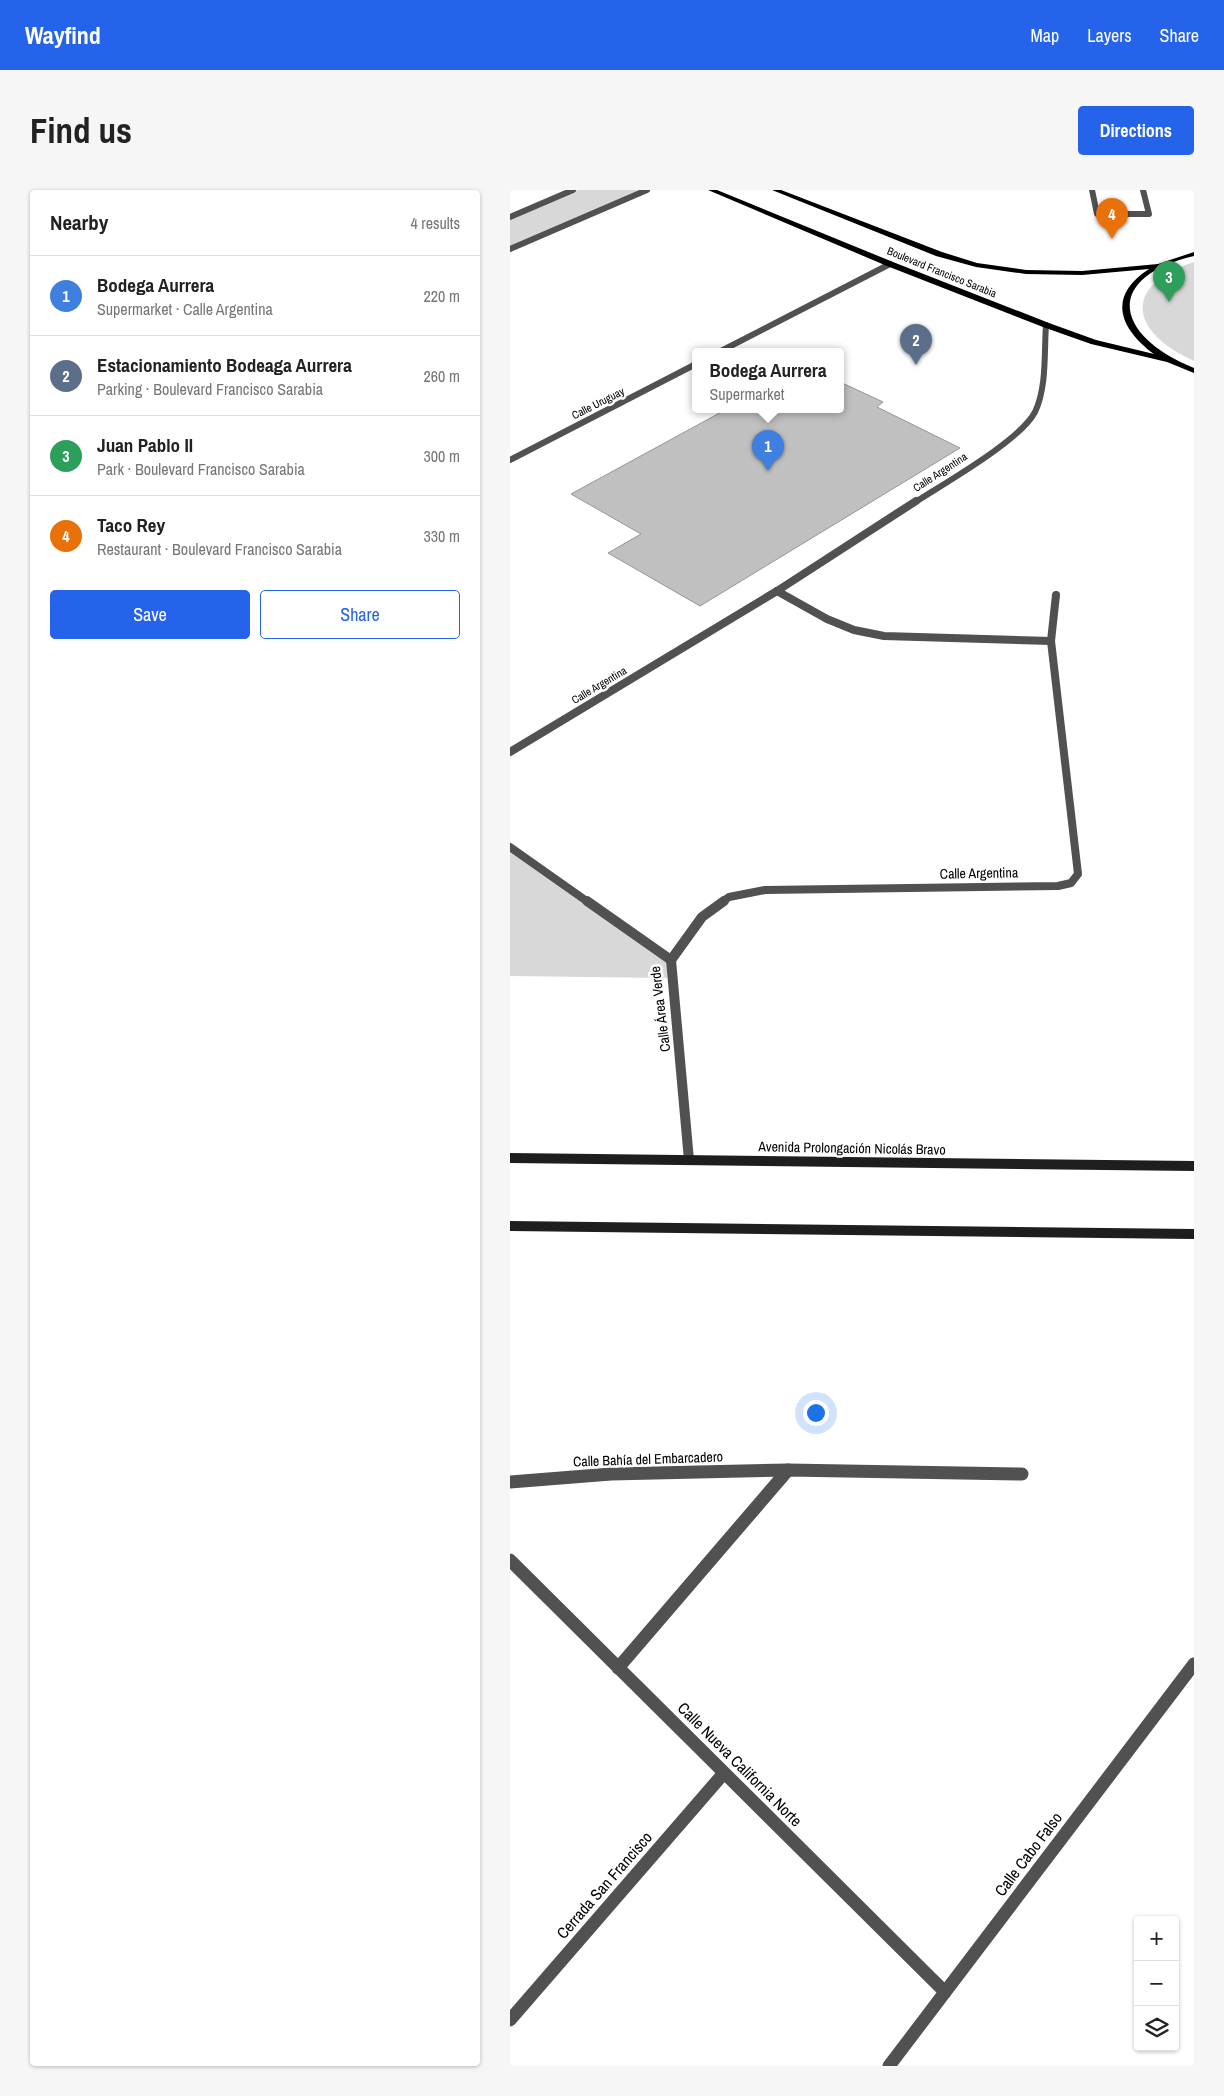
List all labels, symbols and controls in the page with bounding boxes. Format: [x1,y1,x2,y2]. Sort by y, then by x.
text: Wayfind [25,19,101,51]
text: Map [1031,23,1059,48]
text: Layers [1087,23,1132,48]
text: Share [1160,23,1199,48]
button: Directions [1078,106,1194,155]
text: Find us [30,107,132,154]
pin: 4 [1096,198,1128,239]
text: Nearby [50,208,108,237]
text: 4 results [410,212,460,234]
street label: Boulevard Francisco Sarabia [885,244,999,300]
pin: 3 [1153,261,1185,302]
text: Bodega Aurrera [97,272,214,298]
text: 1 [62,285,70,307]
text: 220 m [424,285,460,307]
text: Supermarket · Calle Argentina [97,298,273,320]
pin: 2 [900,324,932,365]
popup [692,348,844,413]
text: Estacionamiento Bodeaga Aurrera [97,352,352,378]
text: Bodega Aurrera [709,357,827,383]
text: 2 [62,365,70,387]
text: 260 m [424,365,460,387]
text: Parking · Boulevard Francisco Sarabia [97,378,323,400]
text: Supermarket [709,383,785,405]
street label: Calle Uruguay [569,384,627,422]
pin: 1 [752,430,784,471]
text: Juan Pablo II [97,432,193,458]
text: 3 [62,445,70,467]
text: 300 m [424,445,460,467]
street label: Calle Argentina [910,449,970,495]
text: Park · Boulevard Francisco Sarabia [97,458,305,480]
text: Taco Rey [97,512,165,538]
text: 4 [62,525,70,547]
text: 330 m [424,525,460,547]
text: Restaurant · Boulevard Francisco Sarabia [97,538,342,560]
button: Save [50,590,250,639]
button: Share [260,590,460,639]
street label: Calle Argentina [569,663,629,707]
street label: Calle Argentina [940,863,1019,883]
street label: Calle Área Verde [646,965,674,1053]
street label: Avenida Prolongación Nicolás Bravo [757,1137,946,1159]
your location [803,1400,829,1426]
street label: Calle Bahía del Embarcadero [573,1447,723,1471]
street label: Calle Nueva California Norte [673,1697,807,1831]
street label: Calle Cabo Falso [989,1807,1067,1901]
street label: Cerrada San Francisco [551,1827,657,1943]
map controls [1134,1916,1179,2051]
button: + [1134,1916,1179,1961]
button: − [1134,1961,1179,2006]
button: layers [1134,2006,1179,2051]

